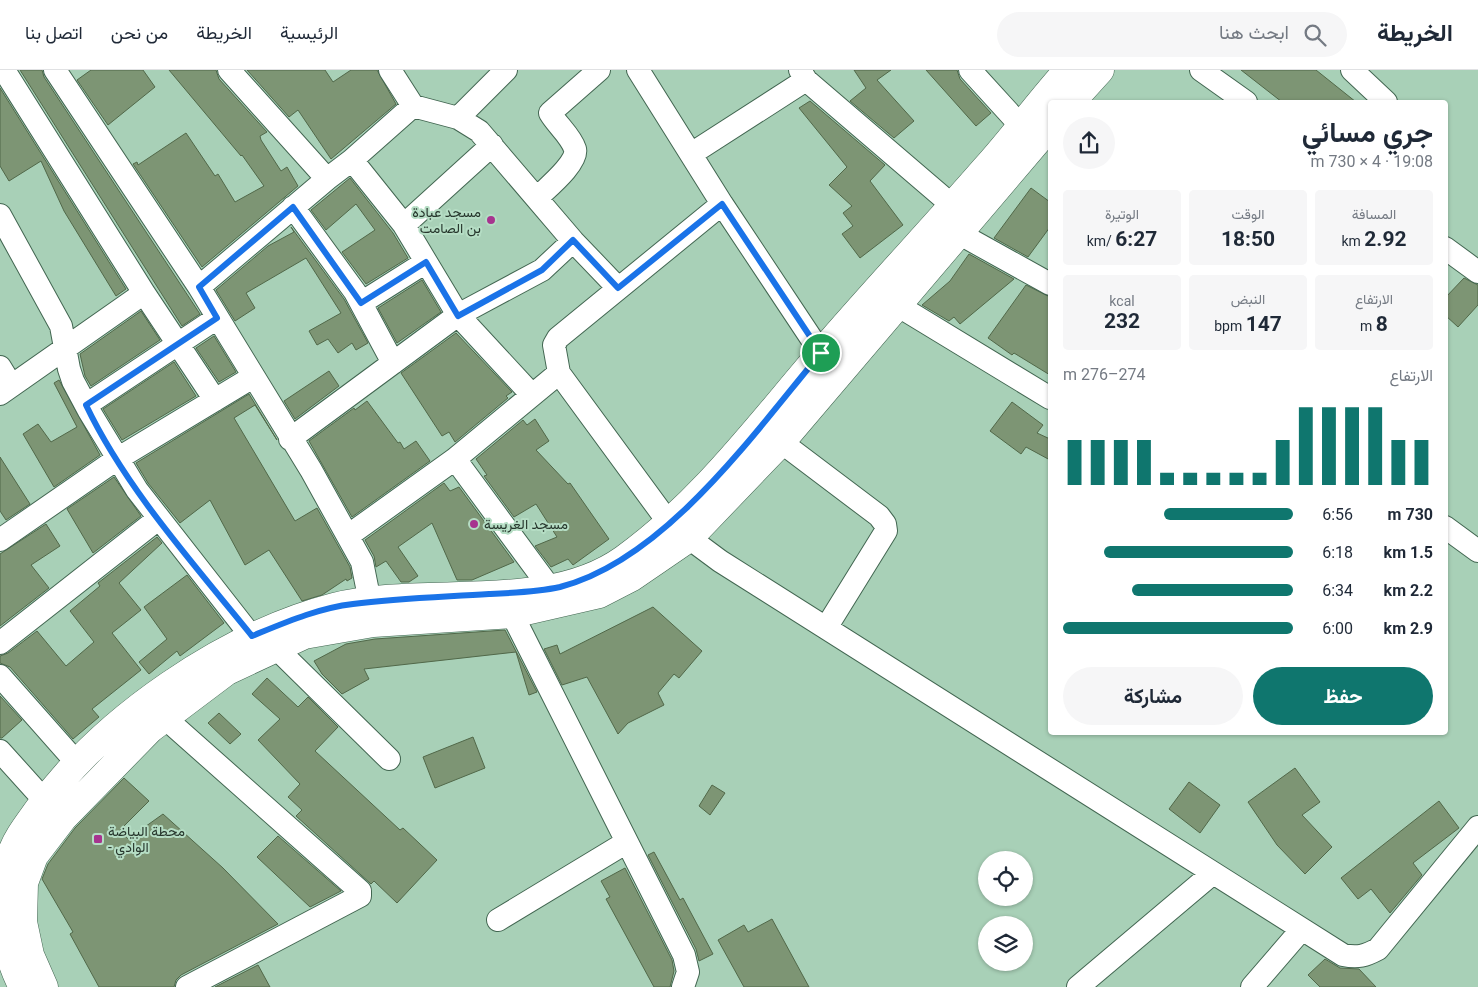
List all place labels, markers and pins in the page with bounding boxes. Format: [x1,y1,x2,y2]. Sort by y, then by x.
place label: مسجد عبادة بن الصامت [412,204,481,237]
marker: مسجد عبادة بن الصامت [485,214,497,226]
pin [800,332,842,374]
place label: مسجد الغريسة [484,516,568,533]
marker: مسجد الغريسة [468,518,480,530]
place label: محطة البياضة - الوادي [108,823,185,859]
marker: محطة البياضة - الوادي [92,833,104,845]

